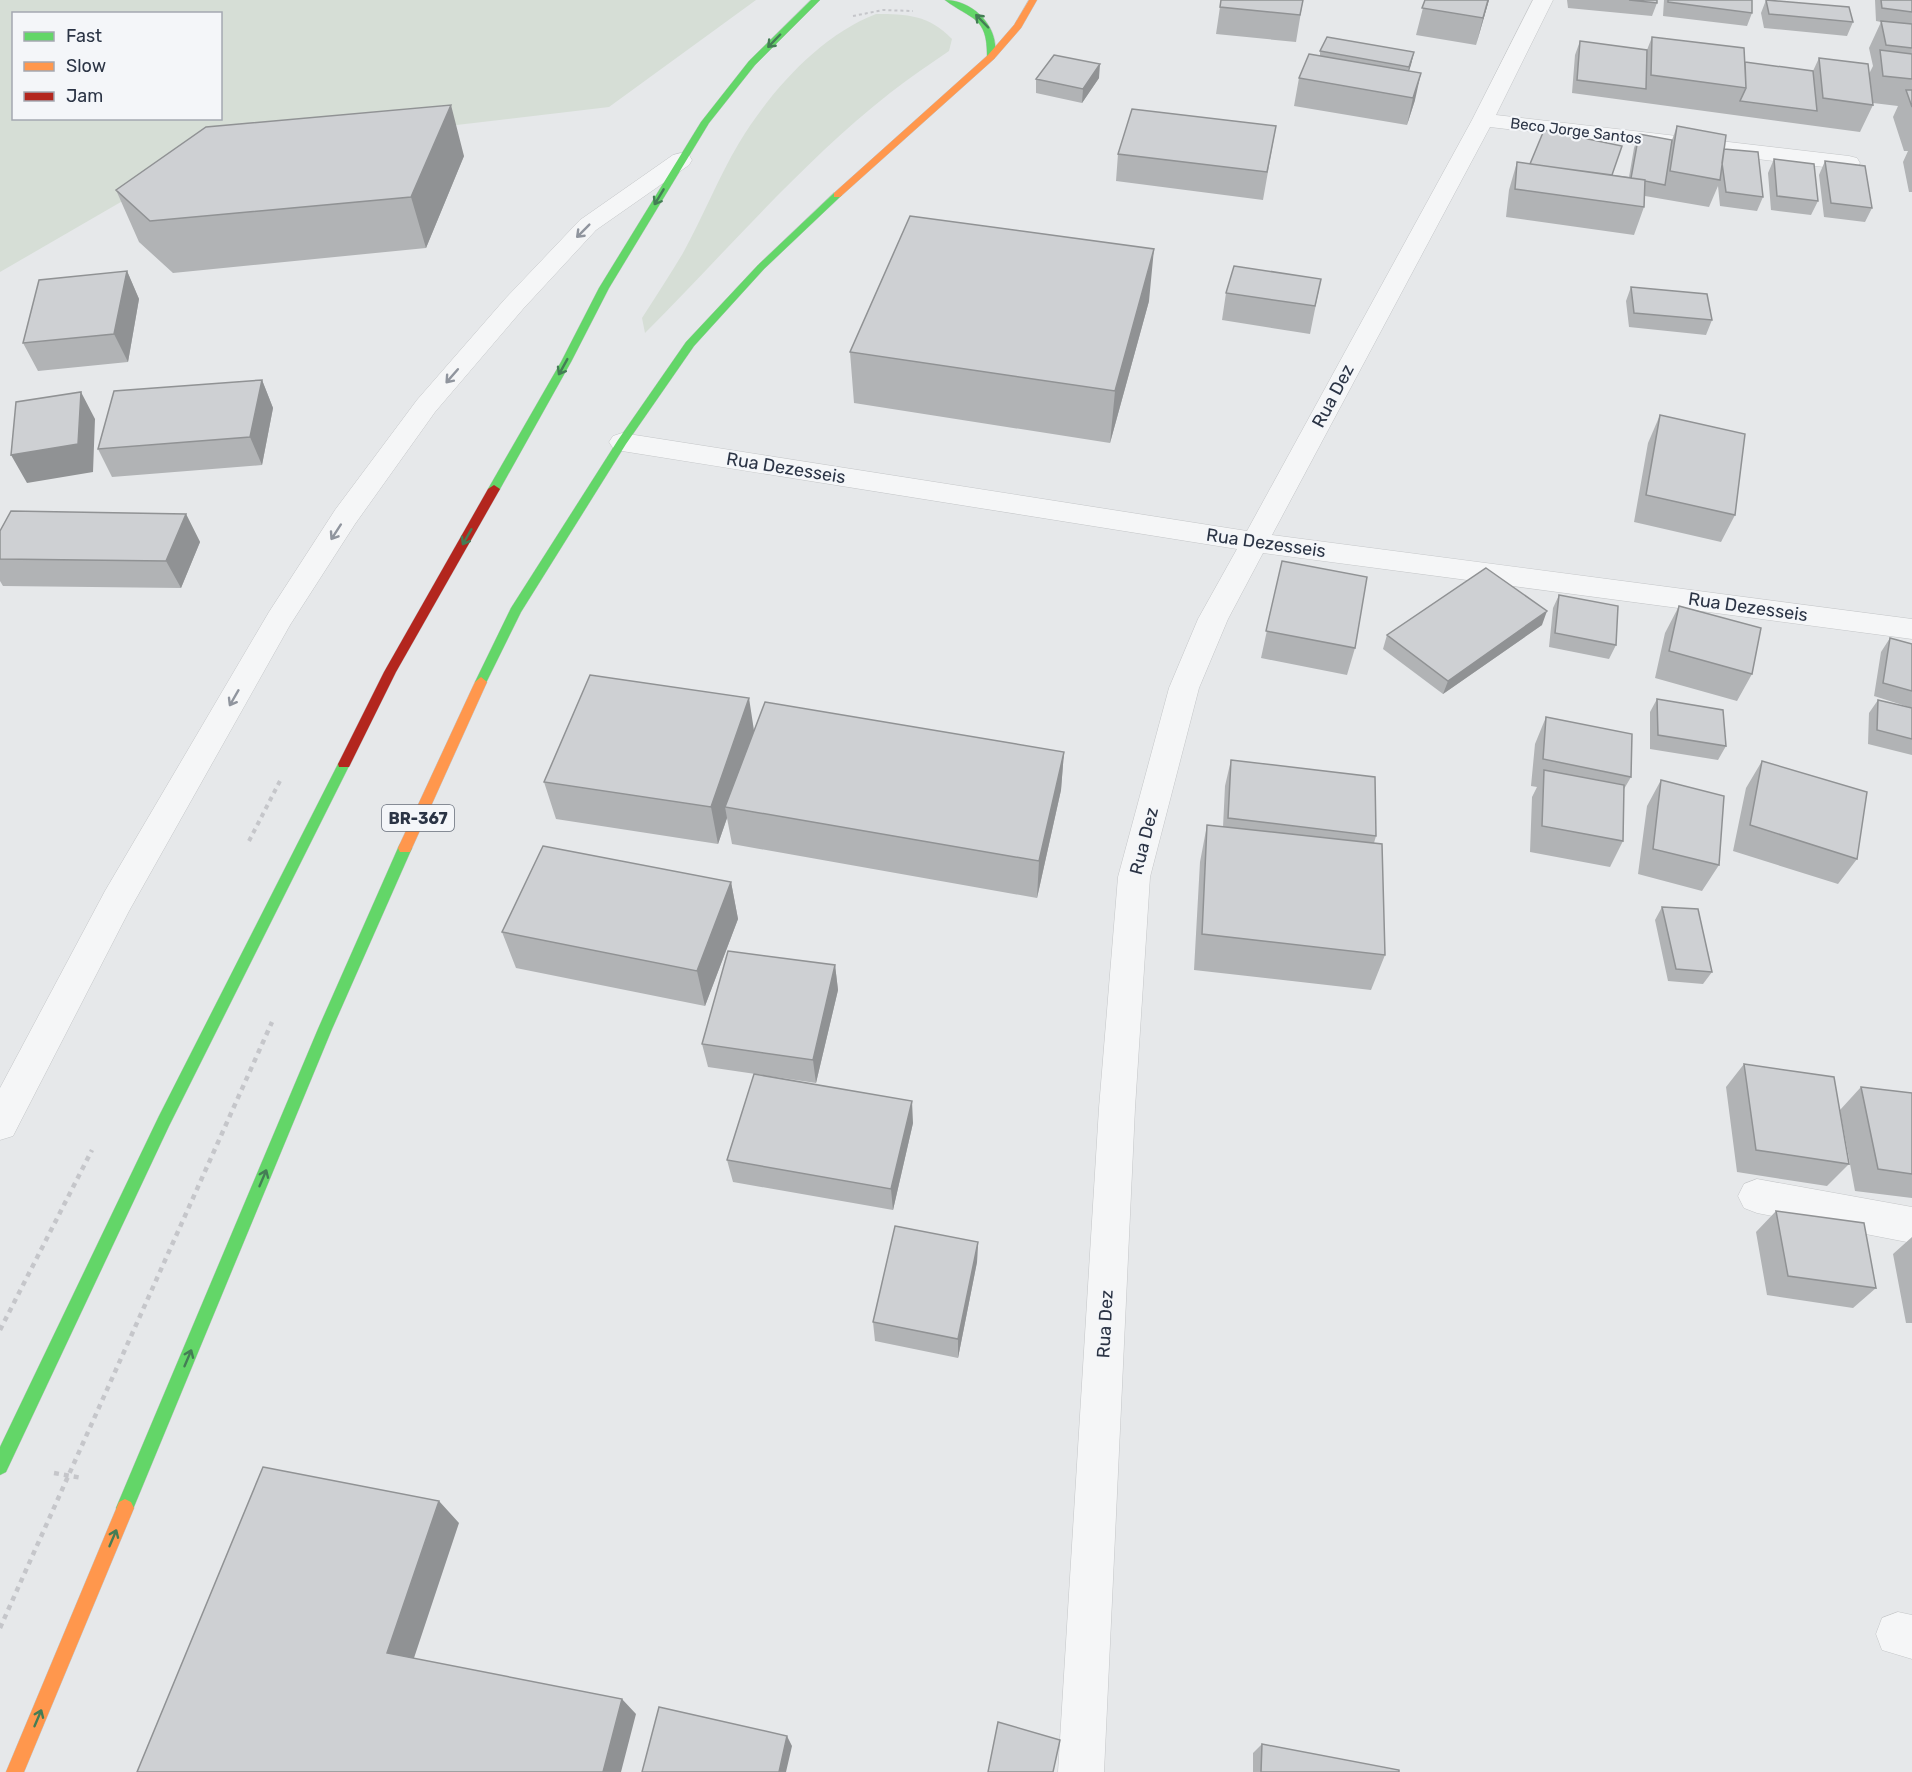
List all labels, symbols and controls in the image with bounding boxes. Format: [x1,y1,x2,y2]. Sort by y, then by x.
legend [12,12,222,120]
one-way arrow [975,13,989,28]
text: Fast [66,25,102,47]
one-way arrow [766,33,781,48]
text: Slow [66,55,106,77]
text: Jam [66,85,103,107]
street label: Beco Jorge Santos [1509,114,1643,148]
one-way arrow [652,188,664,205]
one-way arrow [576,223,591,238]
one-way arrow [557,358,569,375]
street label: Rua Dez [1307,361,1359,431]
one-way arrow [445,368,459,383]
street label: Rua Dezesseis [725,448,847,488]
one-way arrow [329,523,341,540]
street label: Rua Dezesseis [1205,524,1327,562]
one-way arrow [461,528,473,545]
street label: Rua Dezesseis [1687,588,1809,626]
one-way arrow [228,689,240,706]
road number: BR-367 [382,805,454,831]
street label: Rua Dez [1125,805,1163,877]
one-way arrow [258,1169,269,1188]
street label: Rua Dez [1092,1289,1118,1359]
one-way arrow [183,1350,194,1368]
one-way arrow [108,1530,119,1548]
one-way arrow [33,1709,44,1727]

